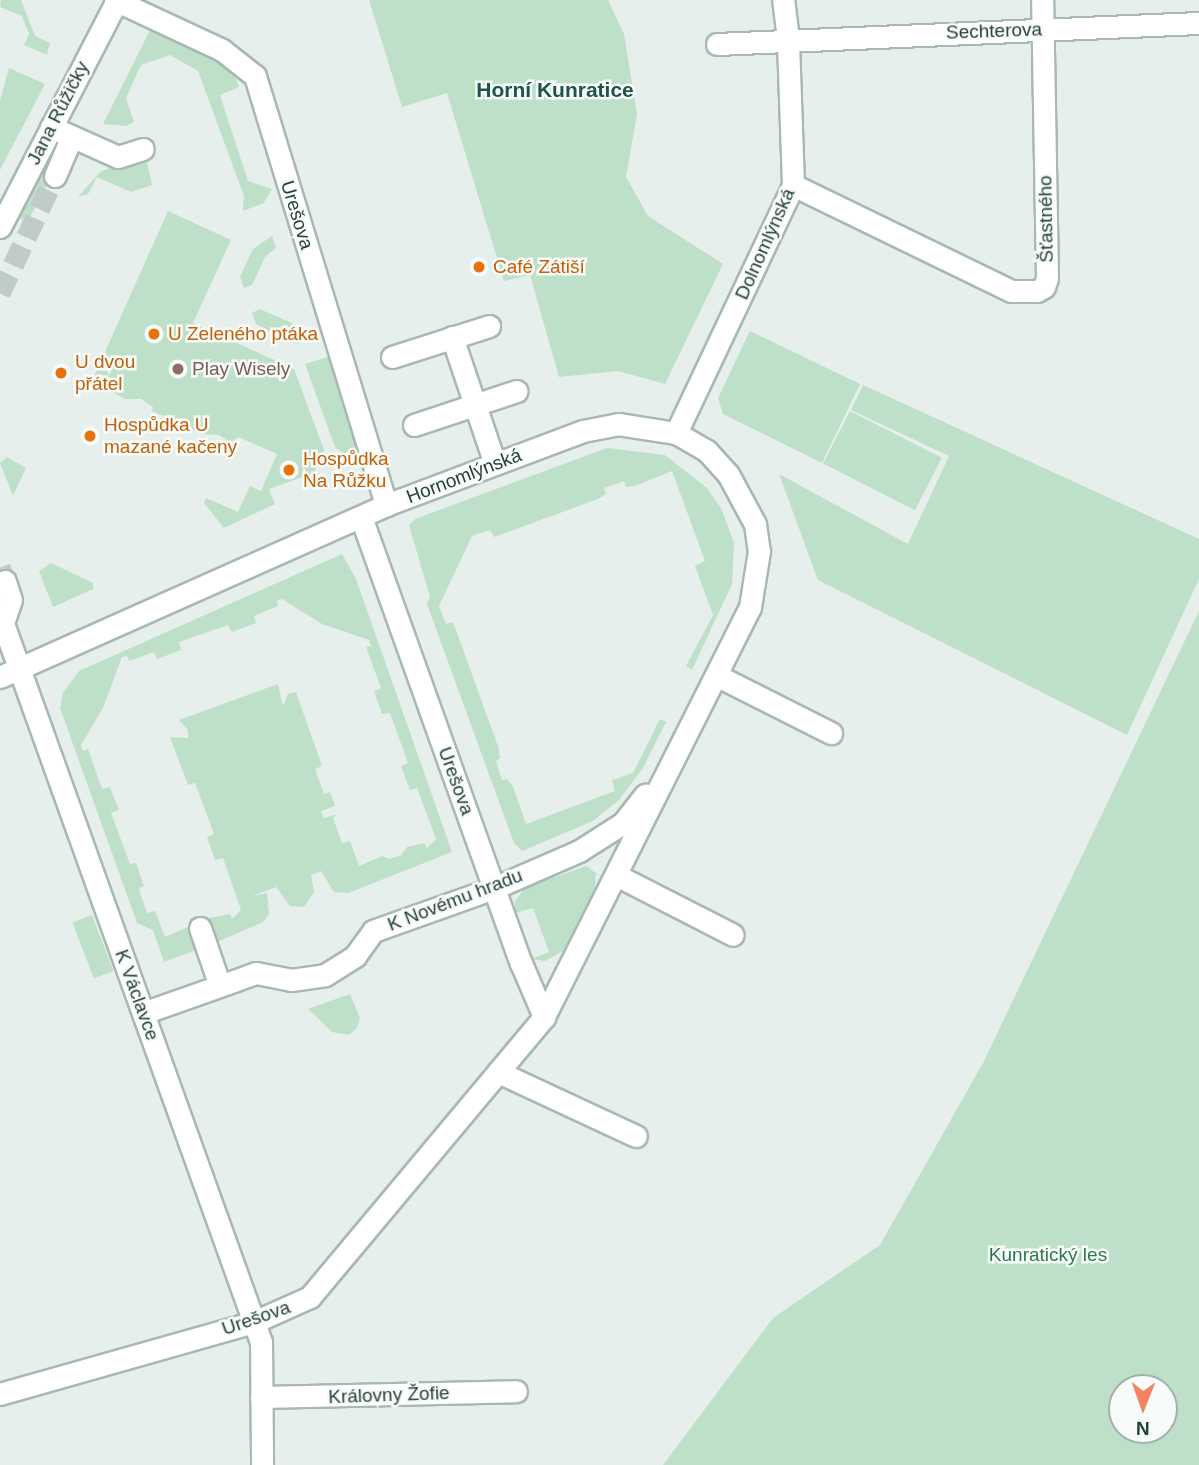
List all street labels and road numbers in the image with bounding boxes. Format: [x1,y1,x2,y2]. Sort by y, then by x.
street label: Sechterova [946,18,1042,44]
street label: Jana Růžičky [22,57,94,169]
street label: Šťastného [1034,175,1058,263]
street label: Urešova [276,178,318,252]
street label: Dolnomlýnská [730,185,800,303]
street label: Hornomlýnská [403,444,525,508]
street label: Urešova [433,744,479,818]
street label: K Novému hradu [384,864,526,936]
street label: K Václavce [110,946,164,1044]
street label: Urešova [219,1296,293,1340]
street label: Královny Žofie [328,1381,450,1409]

